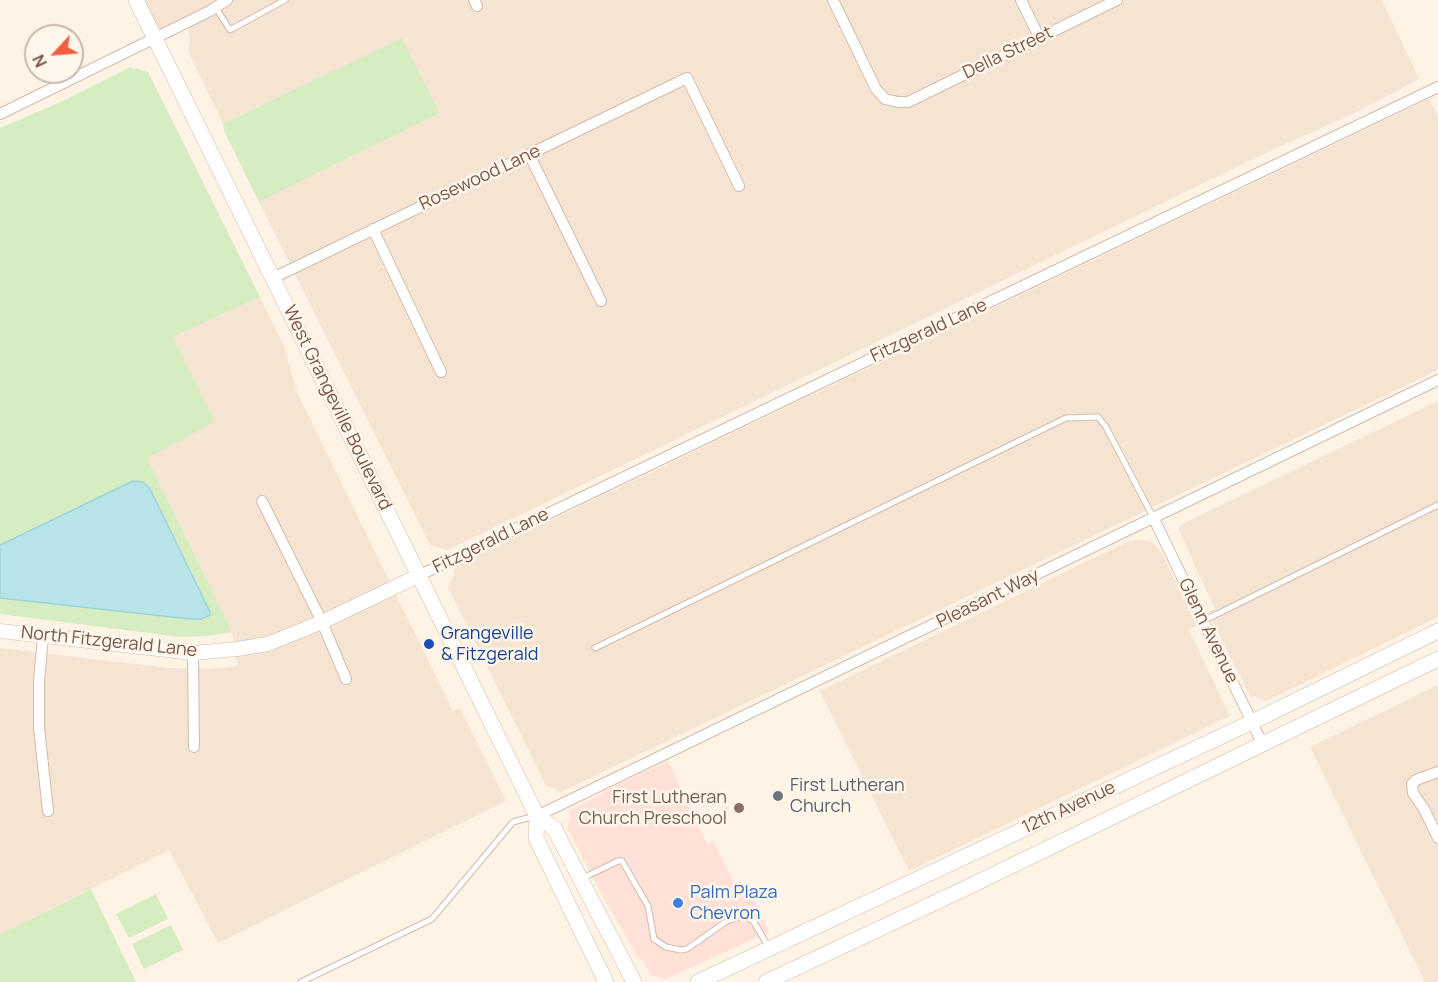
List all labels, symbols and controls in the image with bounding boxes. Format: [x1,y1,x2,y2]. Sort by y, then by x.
street label: Della Street [959,22,1057,84]
north arrow [24,24,84,84]
text: N [27,51,52,71]
street label: Rosewood Lane [416,141,544,215]
street label: Fitzgerald Lane [867,295,991,367]
street label: West Grangeville Boulevard [278,302,396,514]
street label: Fitzgerald Lane [430,504,552,578]
street label: Pleasant Way [933,565,1043,633]
street label: Glenn Avenue [1173,575,1243,687]
street label: North Fitzgerald Lane [20,622,198,662]
place label: Grangeville & Fitzgerald [441,623,539,666]
marker: Grangeville & Fitzgerald [422,637,436,651]
place label: First Lutheran Church [790,775,905,818]
street label: 12th Avenue [1019,777,1119,839]
place label: First Lutheran Church Preschool [579,787,727,830]
marker: First Lutheran Church [771,789,785,803]
marker: First Lutheran Church Preschool [732,801,746,815]
place label: Palm Plaza Chevron [690,882,778,924]
marker: Palm Plaza Chevron [671,896,685,910]

